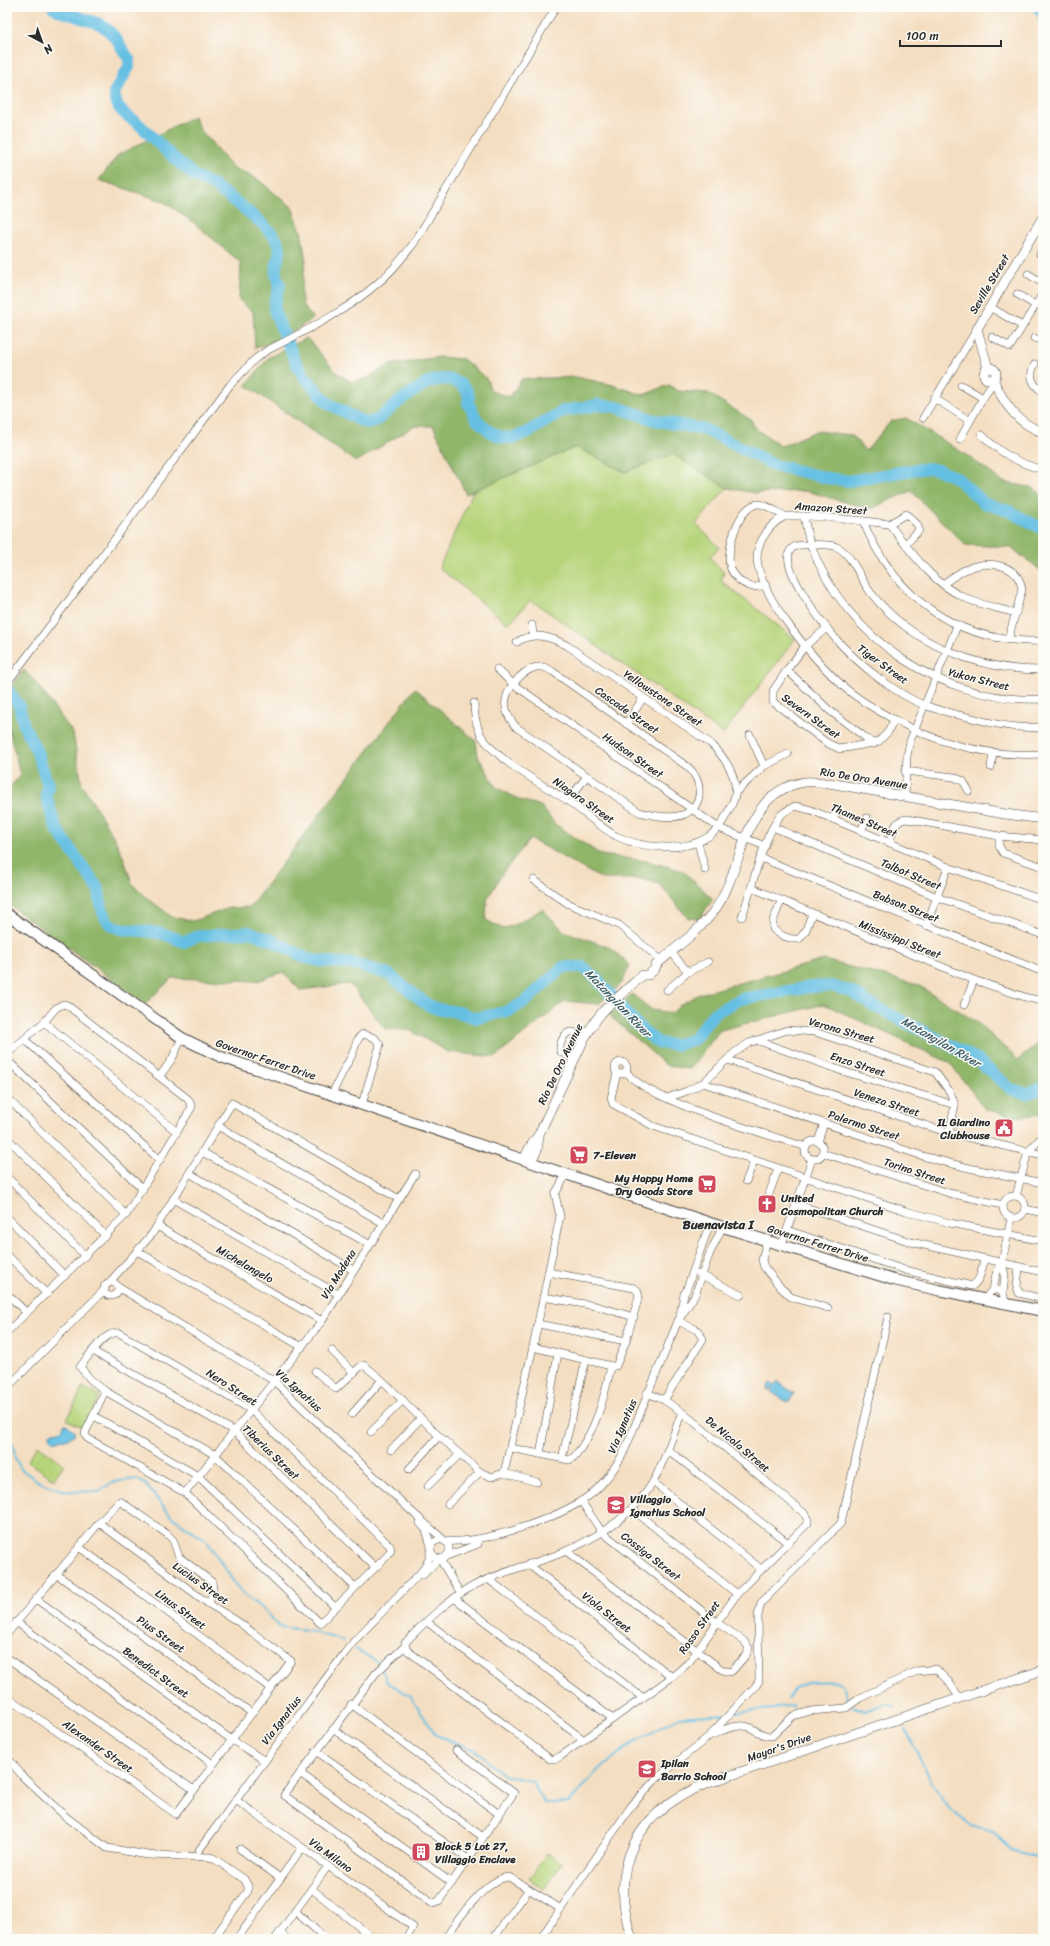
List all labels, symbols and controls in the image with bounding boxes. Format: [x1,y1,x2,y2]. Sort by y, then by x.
north arrow [22,22,62,62]
scale bar [900,22,1001,48]
text: 100 m [906,25,939,47]
text: N [39,39,58,59]
street label: Seville Street [964,250,1015,318]
street label: Amazon Street [793,496,868,521]
street label: Tiger Street [853,639,912,690]
street label: Yukon Street [946,663,1012,696]
street label: Yellowstone Street [620,665,706,732]
street label: Cascade Street [591,681,663,740]
street label: Severn Street [777,689,845,745]
street label: Hudson Street [598,727,668,784]
street label: Rio De Oro Avenue [819,762,909,795]
street label: Niagara Street [549,772,619,829]
street label: Thames Street [828,798,900,843]
street label: Talbot Street [878,853,945,896]
street label: Babson Street [870,885,942,929]
street label: Mississippi Street [856,914,944,965]
water label: Matangilan River [579,963,658,1044]
water label: Matangilan River [897,1010,987,1075]
street label: Verona Street [807,1012,877,1049]
street label: Rio De Oro Avenue [533,1020,589,1108]
street label: Governor Ferrer Drive [213,1033,319,1086]
street label: Enzo Street [828,1047,888,1082]
street label: Veneza Street [851,1083,923,1122]
street label: Palermo Street [826,1105,903,1146]
place label: IL Giardino Clubhouse [936,1113,990,1145]
public building icon: IL Giardino Clubhouse [993,1117,1015,1139]
supermarket icon: 7-Eleven [568,1144,590,1166]
place label: 7-Eleven [593,1146,636,1165]
street label: Torino Street [881,1152,949,1191]
place label: My Happy Home Dry Goods Store [614,1169,694,1201]
supermarket icon: My Happy Home Dry Goods Store [696,1173,718,1195]
place label: United Cosmopolitan Church [780,1189,884,1221]
church icon: United Cosmopolitan Church [756,1193,778,1215]
district label: Buenavista I [682,1213,755,1236]
street label: Governor Ferrer Drive [765,1219,871,1268]
street label: Michelangelo [213,1240,277,1289]
street label: Via Modena [316,1245,361,1303]
street label: Nero Street [202,1364,261,1411]
street label: Via Ignatius [271,1364,327,1417]
street label: Via Ignatius [602,1395,643,1456]
street label: De Nicola Street [701,1411,775,1477]
street label: Tiberius Street [238,1420,304,1485]
place label: Villaggio Ignatius School [629,1490,706,1522]
school or university icon: Villaggio Ignatius School [605,1494,627,1516]
street label: Cossiga Street [617,1527,685,1586]
street label: Lucius Street [169,1557,233,1610]
street label: Linus Street [151,1584,211,1635]
street label: Viola Street [578,1587,636,1638]
street label: Rosso Street [674,1596,725,1658]
street label: Pius Street [133,1611,189,1658]
street label: Benedict Street [118,1642,193,1703]
street label: Via Ignatius [256,1691,307,1749]
street label: Alexander Street [57,1714,138,1778]
street label: Mayor's Drive [745,1728,814,1767]
place label: Ipilan Barrio School [660,1754,727,1786]
school or university icon: Ipilan Barrio School [636,1758,658,1780]
street label: Via Milano [305,1833,357,1878]
place label: Block 5 Lot 27, Villaggio Enclave [435,1837,516,1869]
building icon: Block 5 Lot 27, Villaggio Enclave [410,1841,432,1863]

